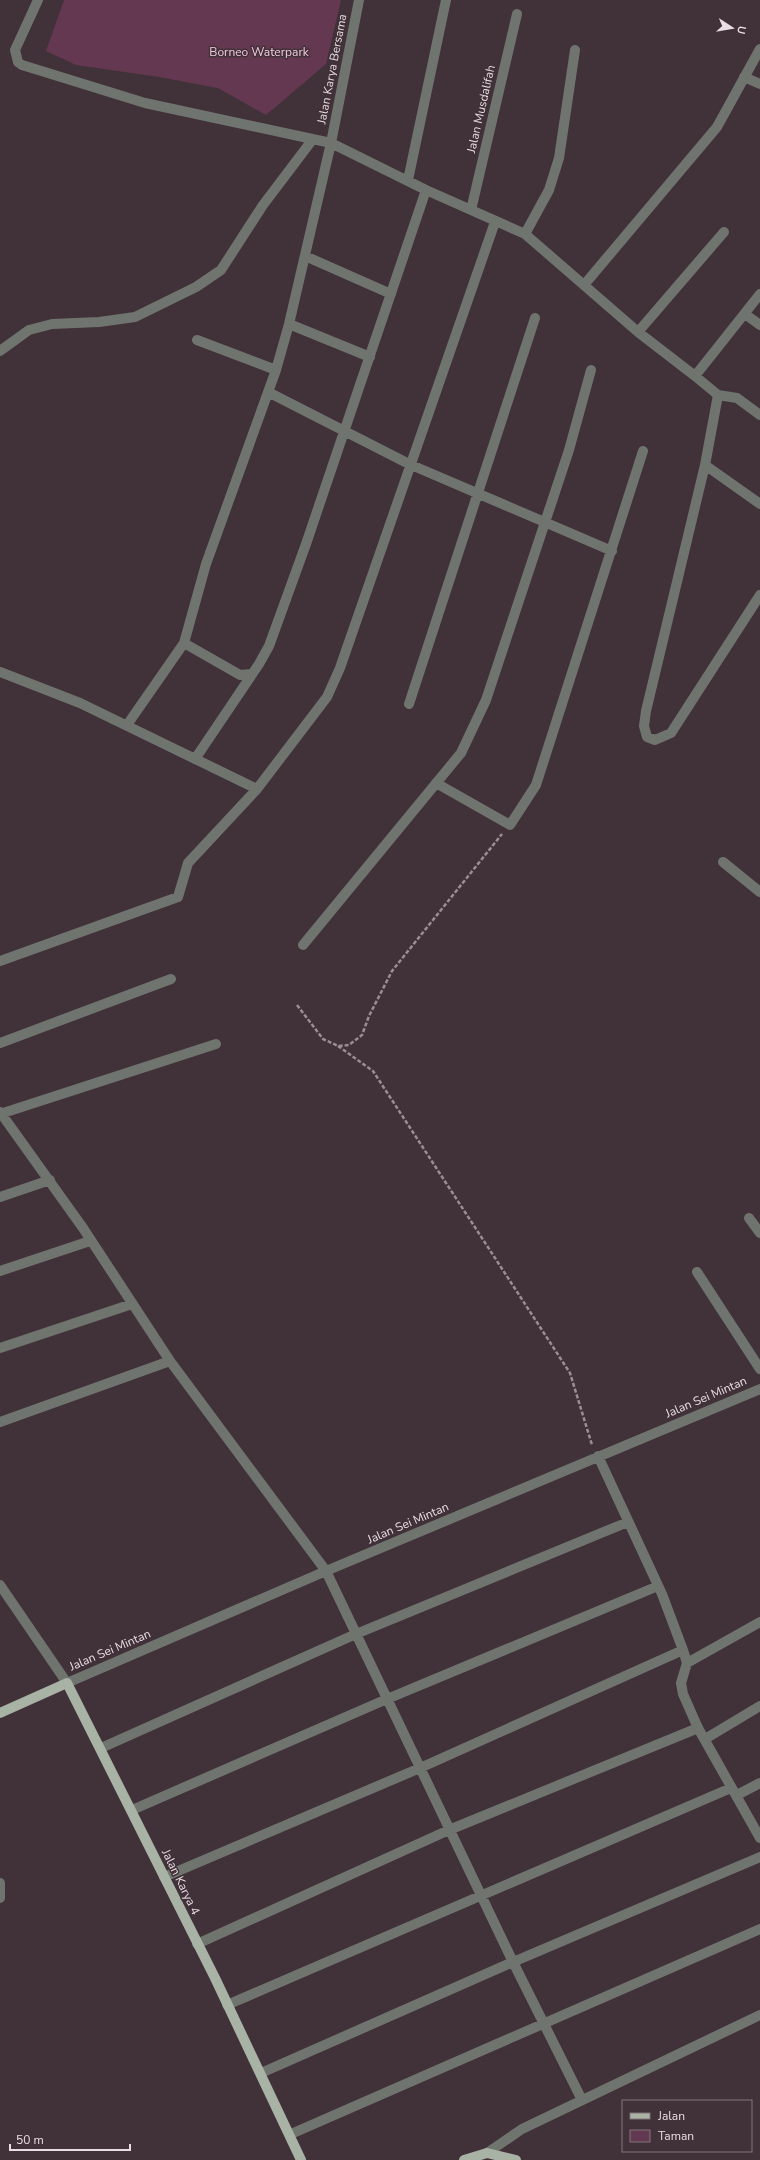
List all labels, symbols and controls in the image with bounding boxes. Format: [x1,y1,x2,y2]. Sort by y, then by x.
north arrow [712,8,752,48]
street label: Jalan Karya Bersama [313,13,350,126]
text: U [733,24,749,36]
park label: Borneo Waterpark [209,44,310,60]
street label: Jalan Musdalifah [463,64,499,155]
street label: Jalan Sei Mintan [662,1373,749,1422]
street label: Jalan Sei Mintan [364,1499,451,1548]
street label: Jalan Sei Mintan [66,1626,153,1675]
street label: Jalan Karya 4 [158,1846,204,1918]
legend [622,2100,752,2152]
text: Jalan [657,2108,685,2124]
scale bar [10,2126,130,2152]
text: Taman [658,2128,694,2144]
text: 50 m [16,2132,44,2148]

